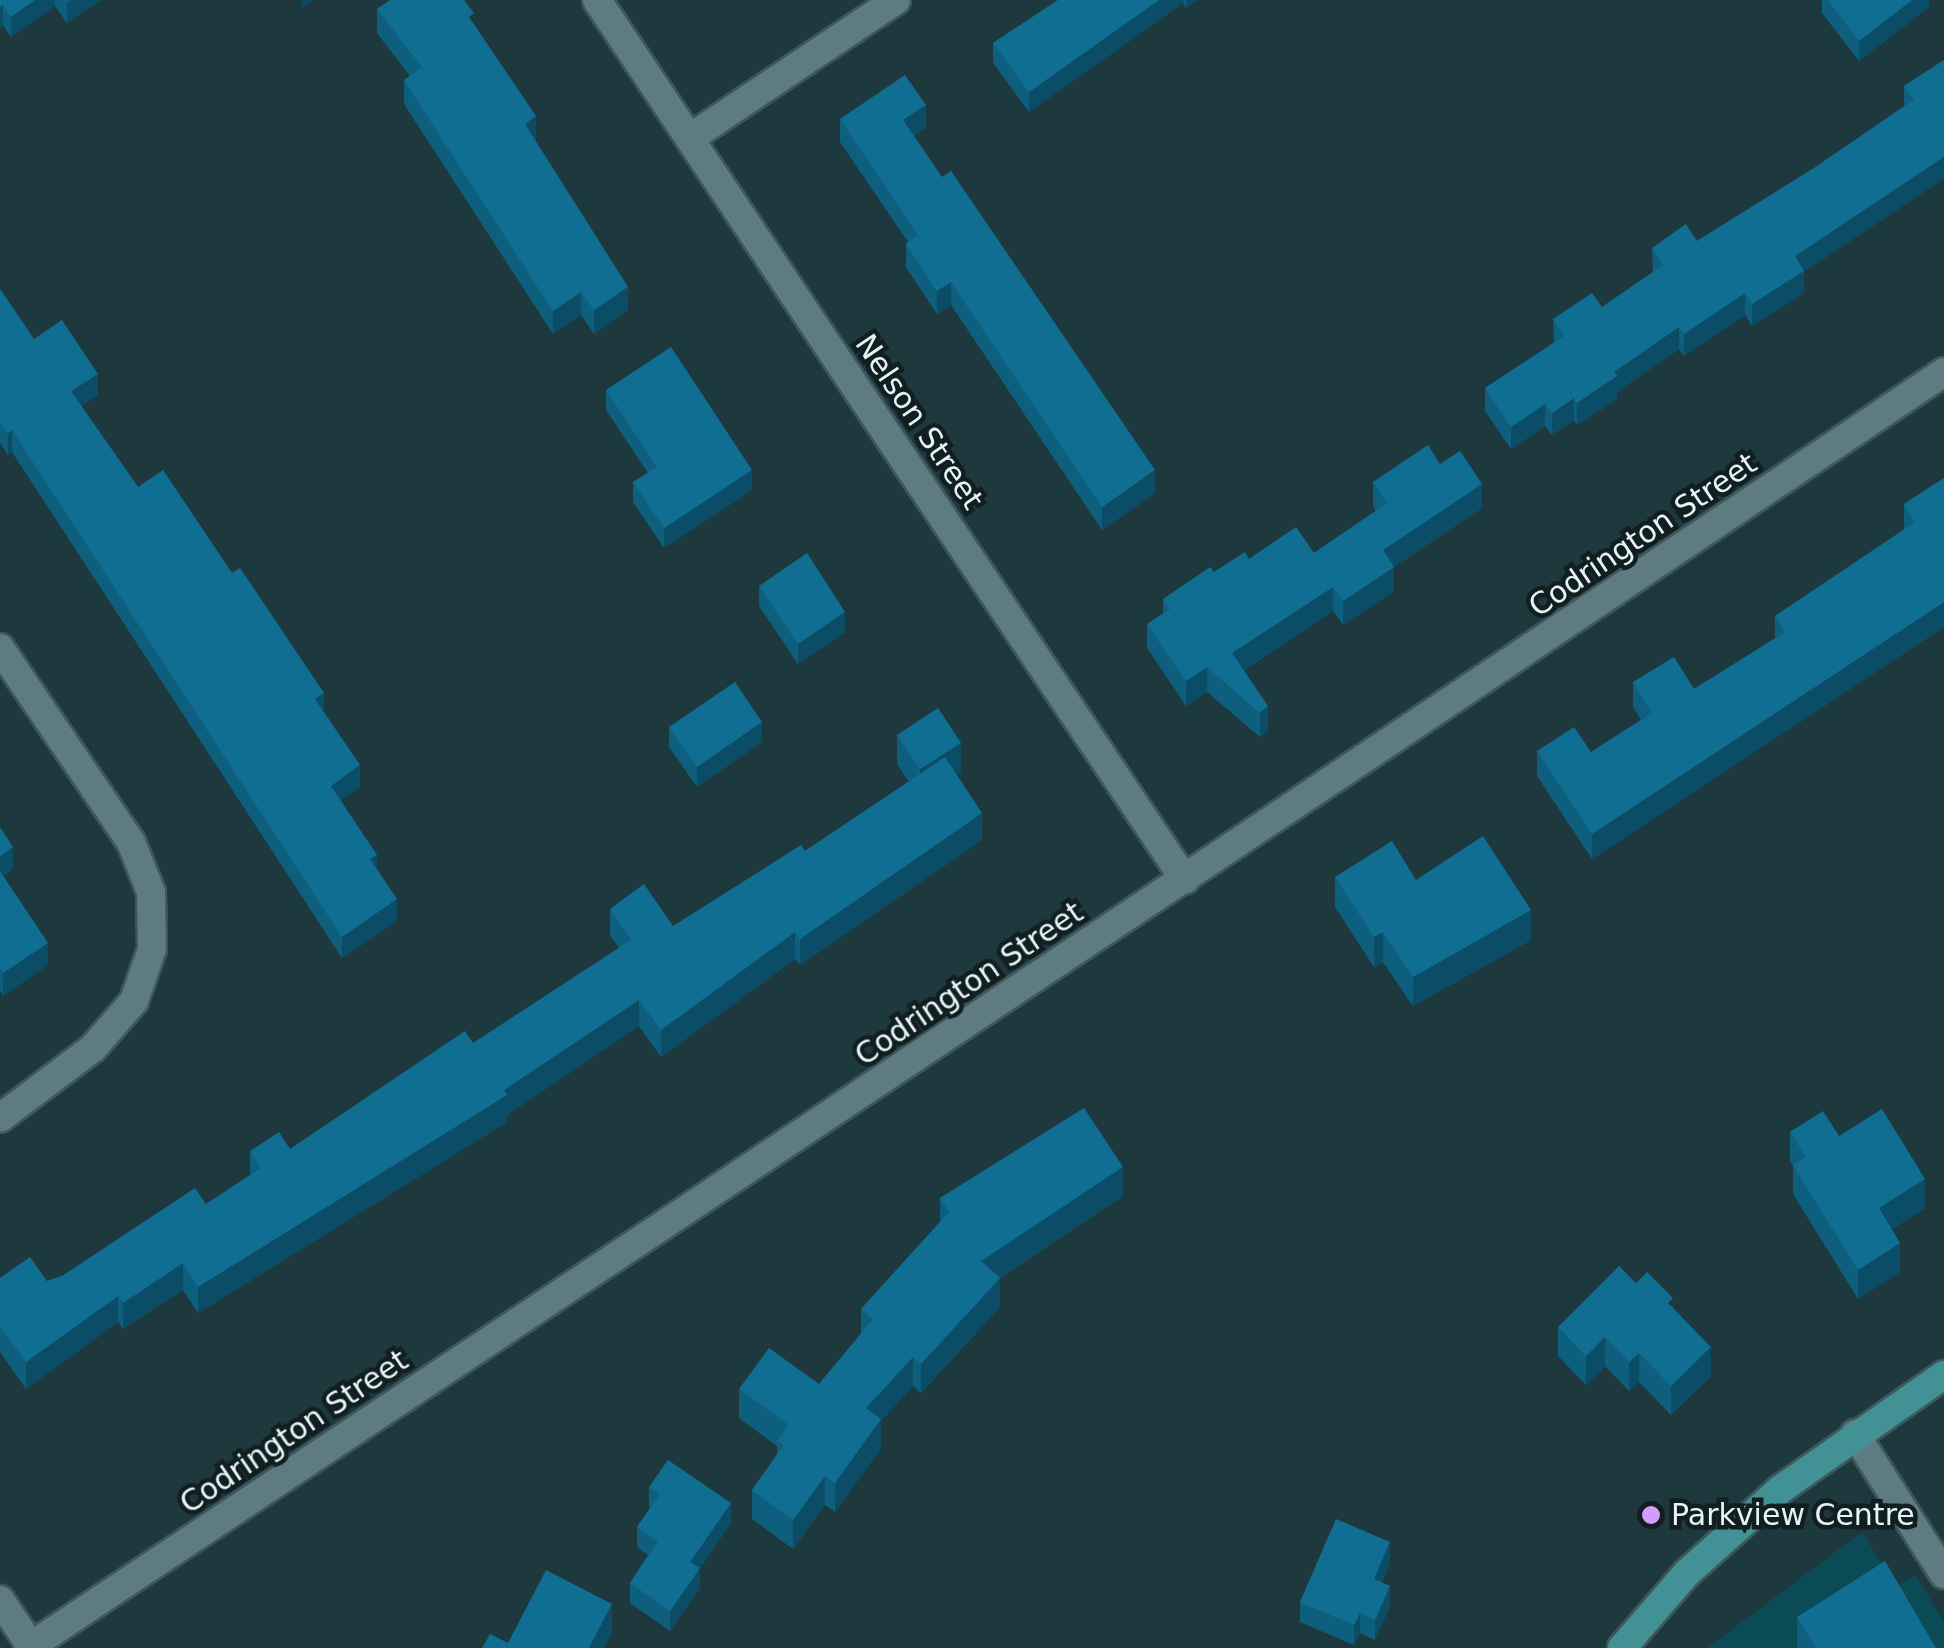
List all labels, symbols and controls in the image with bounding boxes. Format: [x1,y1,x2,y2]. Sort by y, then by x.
street label: Nelson Street [847,328,991,516]
street label: Codrington Street [1522,445,1764,625]
street label: Codrington Street [848,894,1090,1074]
street label: Codrington Street [173,1342,415,1522]
place label: Parkview Centre [1671,1497,1915,1533]
marker: Parkview Centre [1640,1504,1662,1526]

